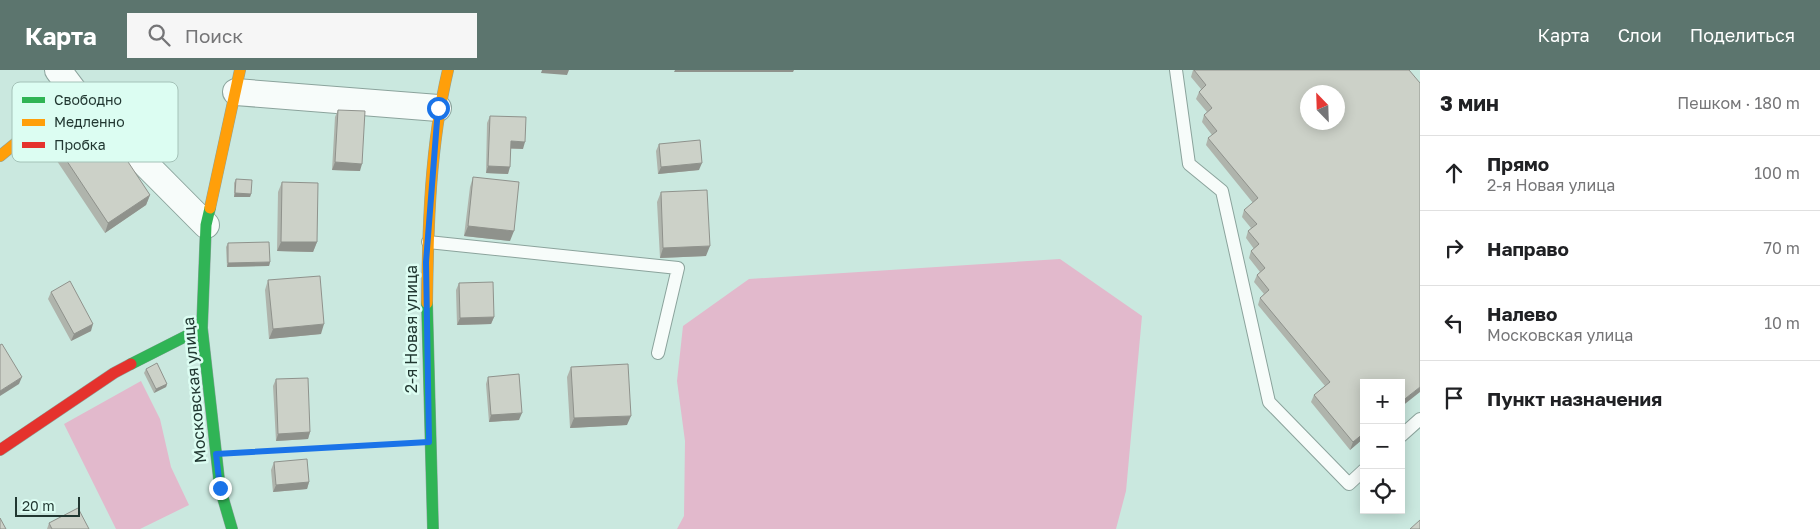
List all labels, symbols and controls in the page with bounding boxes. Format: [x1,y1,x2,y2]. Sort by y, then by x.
search box [127,13,477,58]
text: Карта [25,21,97,50]
icon: search [145,21,173,49]
text: Поиск [185,24,243,47]
text: Карта [1538,24,1590,46]
text: Слои [1618,24,1662,46]
text: Поделиться [1690,24,1795,46]
legend [12,82,178,162]
north arrow [1300,85,1345,130]
text: 3 мин [1440,90,1499,116]
text: Свободно [54,91,122,108]
text: Пешком · 180 m [1677,93,1800,113]
route start [427,97,450,120]
text: Медленно [54,113,125,130]
text: Пробка [54,136,106,153]
text: Прямо [1487,152,1549,175]
icon: ahead [1440,159,1468,187]
text: 100 m [1754,163,1800,183]
text: 2-я Новая улица [1487,175,1615,195]
icon: right [1440,234,1468,262]
text: Направо [1487,237,1569,260]
text: 70 m [1763,238,1800,258]
street label: 2-я Новая улица [401,265,421,393]
text: Налево [1487,302,1557,325]
icon: left [1440,309,1468,337]
text: 10 m [1764,313,1800,333]
street label: Московская улица [178,316,210,464]
text: Московская улица [1487,325,1633,345]
map controls [1360,379,1405,514]
button: + [1360,379,1405,424]
icon: arrive [1440,384,1468,412]
text: Пункт назначения [1487,387,1662,410]
button: − [1360,424,1405,469]
button: locate [1360,469,1405,514]
route end [209,477,232,500]
scale bar [15,494,80,517]
text: 20 m [22,497,55,514]

